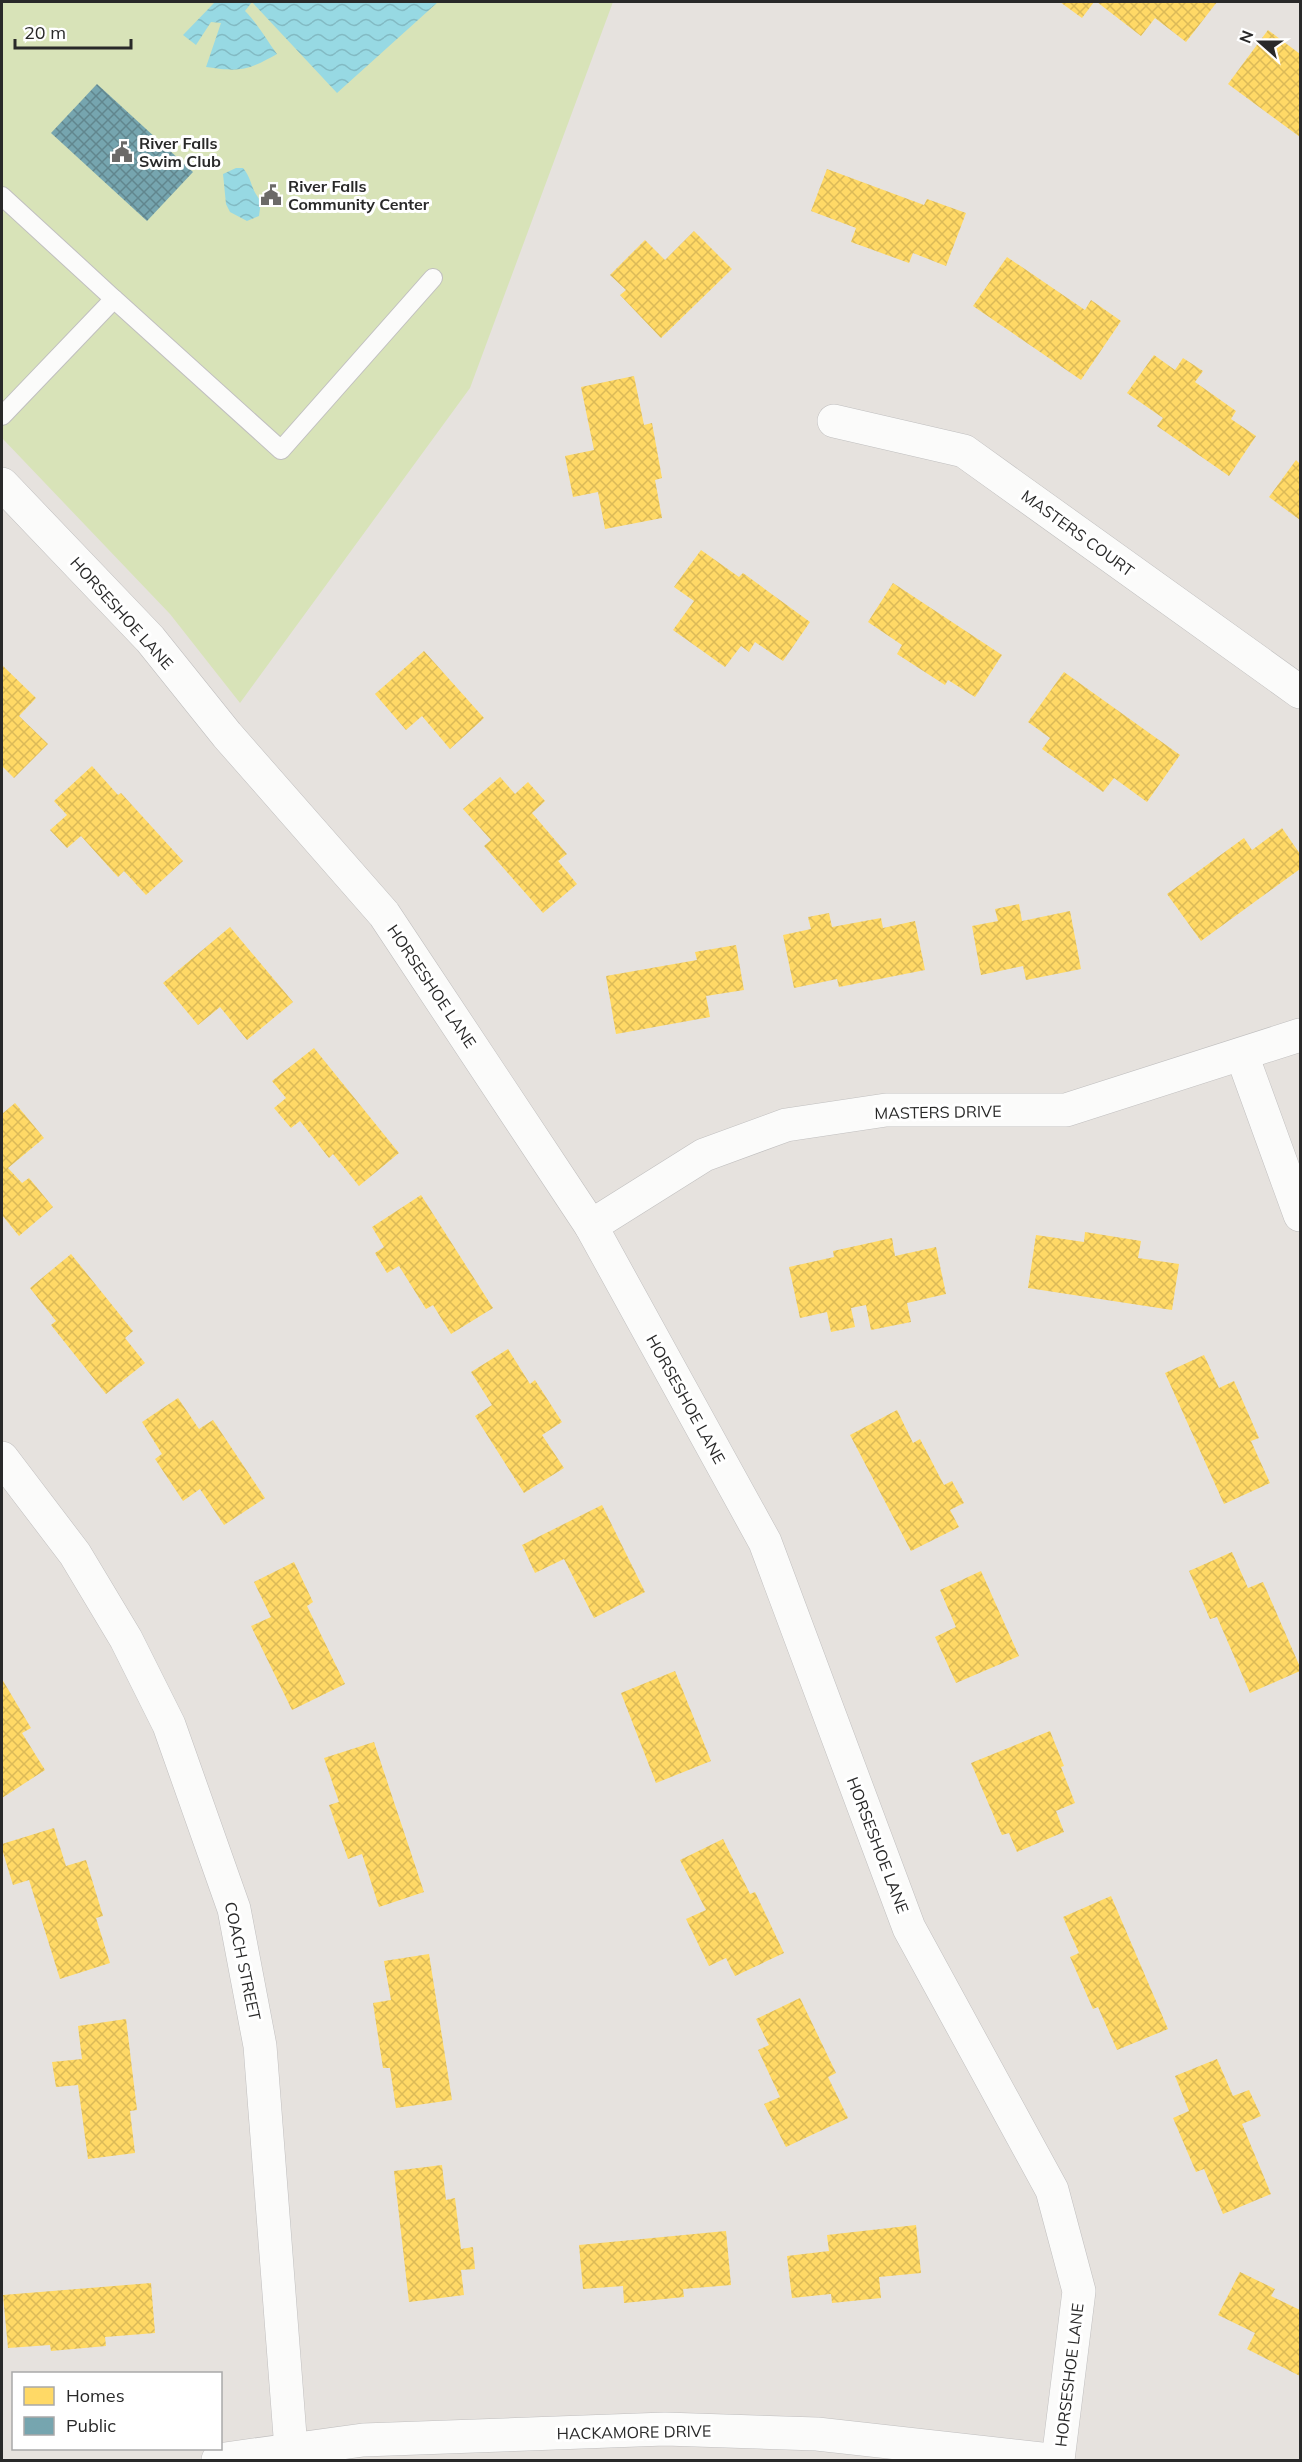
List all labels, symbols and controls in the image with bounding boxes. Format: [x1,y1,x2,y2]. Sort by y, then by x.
scale bar [15,12,130,50]
north arrow [1230,12,1290,72]
text: 20 m [24,21,66,44]
text: N [1234,27,1257,46]
place label: River Falls Swim Club [139,133,221,171]
public building icon: River Falls Swim Club [110,140,134,164]
place label: River Falls Community Center [288,176,430,214]
public building icon: River Falls Community Center [259,183,283,207]
street label: MASTERS COURT [1018,485,1139,581]
street label: HORSESHOE LANE [66,553,178,673]
street label: HORSESHOE LANE [383,920,481,1052]
street label: MASTERS DRIVE [874,1101,1002,1123]
street label: HORSESHOE LANE [642,1331,730,1467]
street label: HORSESHOE LANE [843,1774,913,1916]
street label: COACH STREET [221,1900,265,2022]
street label: HORSESHOE LANE [1050,2302,1088,2448]
legend [12,2372,222,2450]
text: Homes [66,2384,125,2407]
text: Public [66,2414,116,2437]
street label: HACKAMORE DRIVE [556,2421,712,2443]

